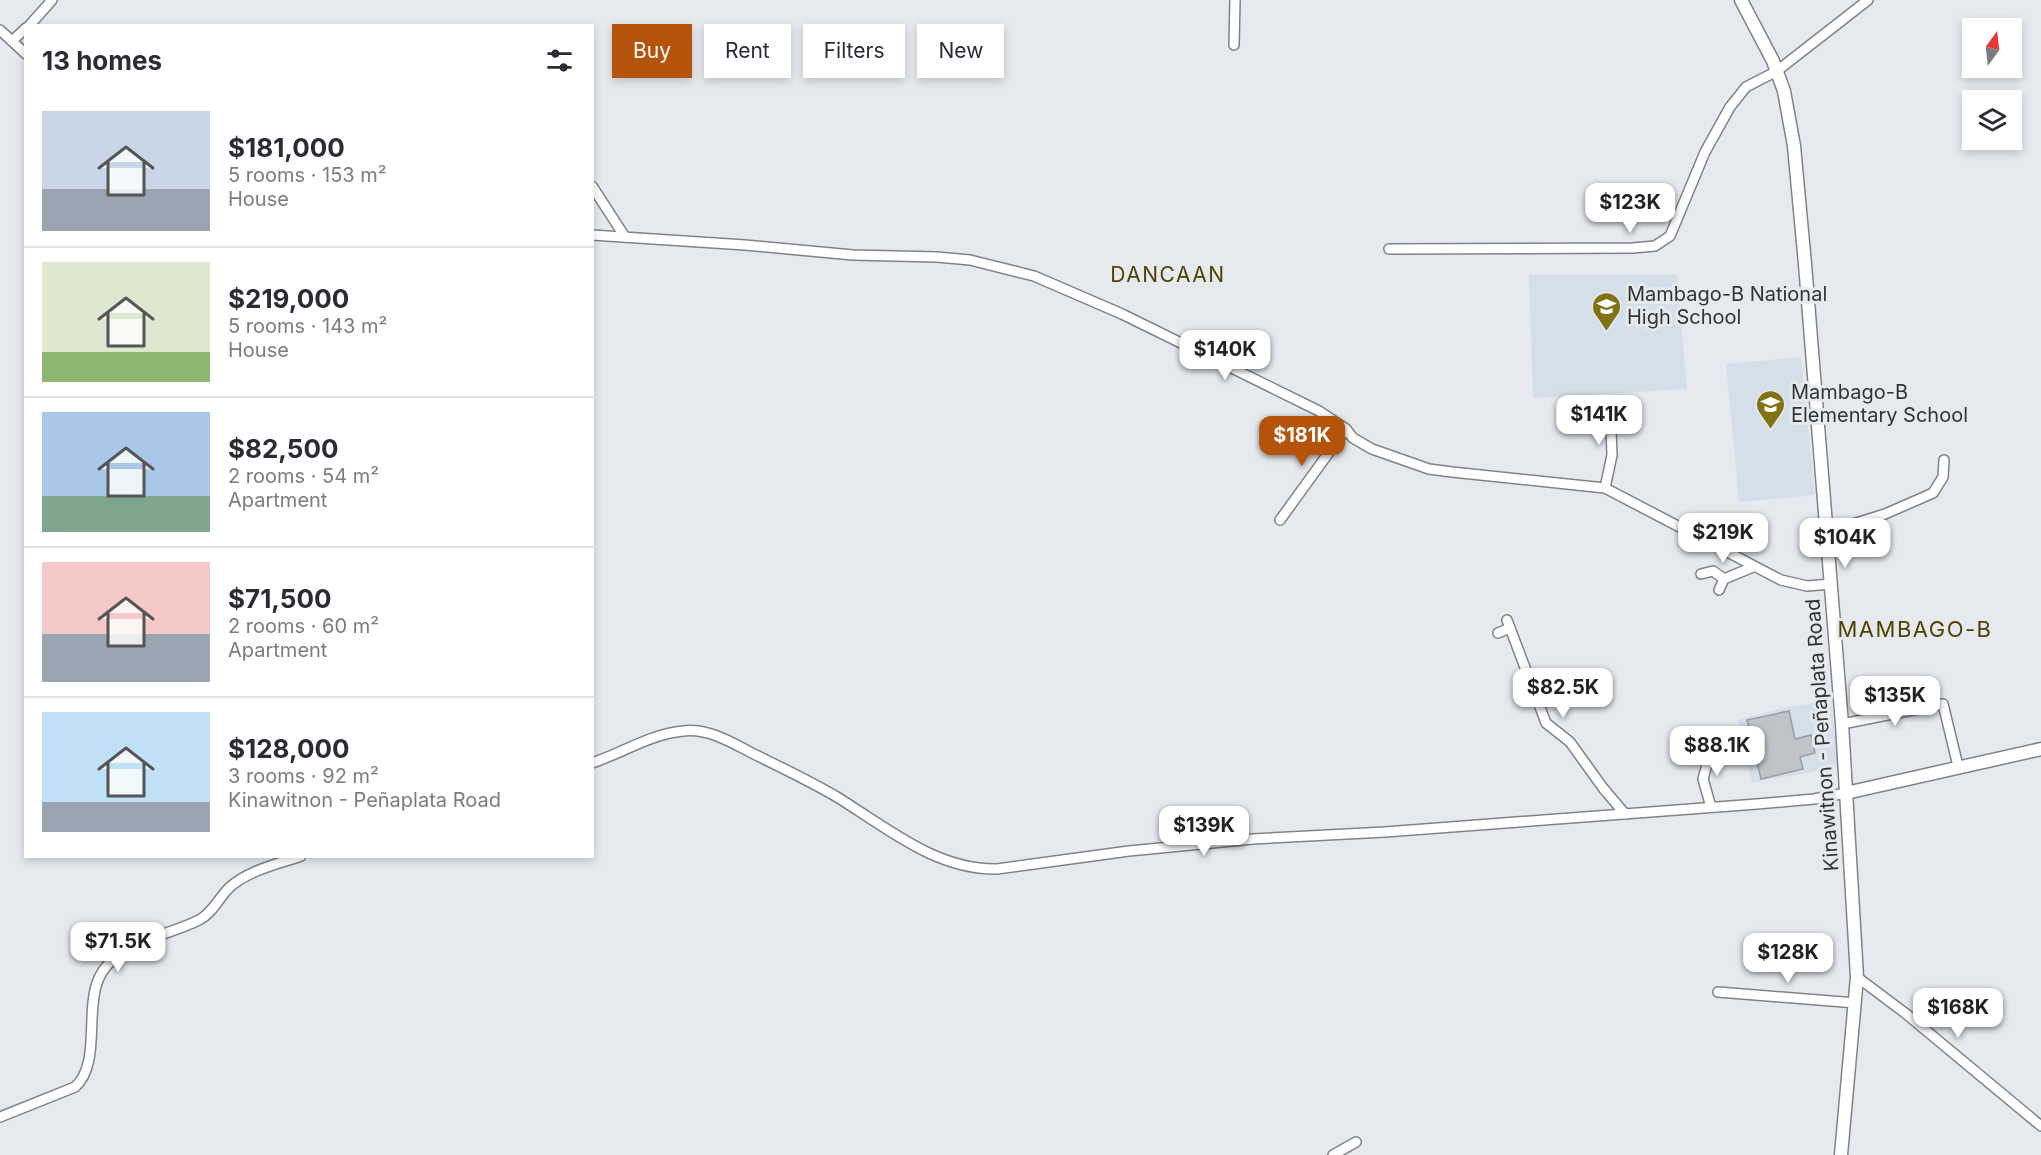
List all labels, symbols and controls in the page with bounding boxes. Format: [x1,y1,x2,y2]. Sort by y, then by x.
north arrow [1962,18,2022,78]
map controls [1962,18,2022,150]
chip: Buy [612,24,692,78]
chip: Rent [704,24,791,78]
chip: Filters [803,24,905,78]
chip: New [917,24,1004,78]
icon: filters [543,44,576,77]
text: 13 homes [42,45,162,76]
button: layers [1962,90,2022,150]
text: $181,000 [228,132,345,163]
icon: home [90,135,162,207]
text: 5 rooms · 153 m² [228,163,387,187]
pin: $123K [1588,183,1672,234]
text: House [228,187,289,211]
text: $123K [1599,190,1661,214]
district label: DANCAAN [1110,262,1226,287]
place label: Mambago-B National High School [1627,282,1827,329]
text: $219,000 [228,283,349,314]
icon: home [90,286,162,358]
school or university icon: Mambago-B National High School [1590,290,1622,332]
text: 5 rooms · 143 m² [228,314,387,338]
pin: $140K [1183,330,1267,381]
text: $140K [1193,337,1257,361]
text: House [228,338,289,362]
place label: Mambago-B Elementary School [1791,380,1968,427]
school or university icon: Mambago-B Elementary School [1754,388,1786,430]
pin: $141K [1557,395,1641,446]
text: $141K [1570,402,1628,426]
pin: $181K [1260,416,1344,467]
text: $181K [1273,423,1331,447]
text: $82,500 [228,433,339,464]
icon: home [90,436,162,508]
text: 2 rooms · 54 m² [228,464,379,488]
text: Apartment [228,488,327,512]
pin: $219K [1681,513,1765,564]
pin: $104K [1803,518,1887,569]
text: $219K [1692,520,1754,544]
text: $104K [1813,525,1877,549]
text: $71,500 [228,583,332,614]
icon: home [90,586,162,658]
street label: Kinawitnon - Peñaplata Road [1801,598,1843,872]
text: 2 rooms · 60 m² [228,614,379,638]
district label: MAMBAGO-B [1838,616,1993,642]
text: Apartment [228,638,327,662]
pin: $82.5K [1514,668,1612,719]
text: $82.5K [1527,675,1599,699]
pin: $135K [1853,676,1937,727]
text: $135K [1864,683,1926,707]
pin: $88.1K [1668,726,1766,777]
text: $128,000 [228,733,350,764]
text: $88.1K [1684,733,1750,757]
icon: home [90,736,162,808]
text: 3 rooms · 92 m² [228,764,379,788]
text: Kinawitnon - Peñaplata Road [228,788,501,812]
pin: $139K [1162,806,1246,857]
text: $139K [1173,813,1235,837]
pin: $71.5K [69,922,167,973]
text: $71.5K [84,929,152,953]
pin: $128K [1746,933,1830,984]
text: $128K [1757,940,1819,964]
pin: $168K [1916,988,2000,1039]
text: $168K [1927,995,1989,1019]

